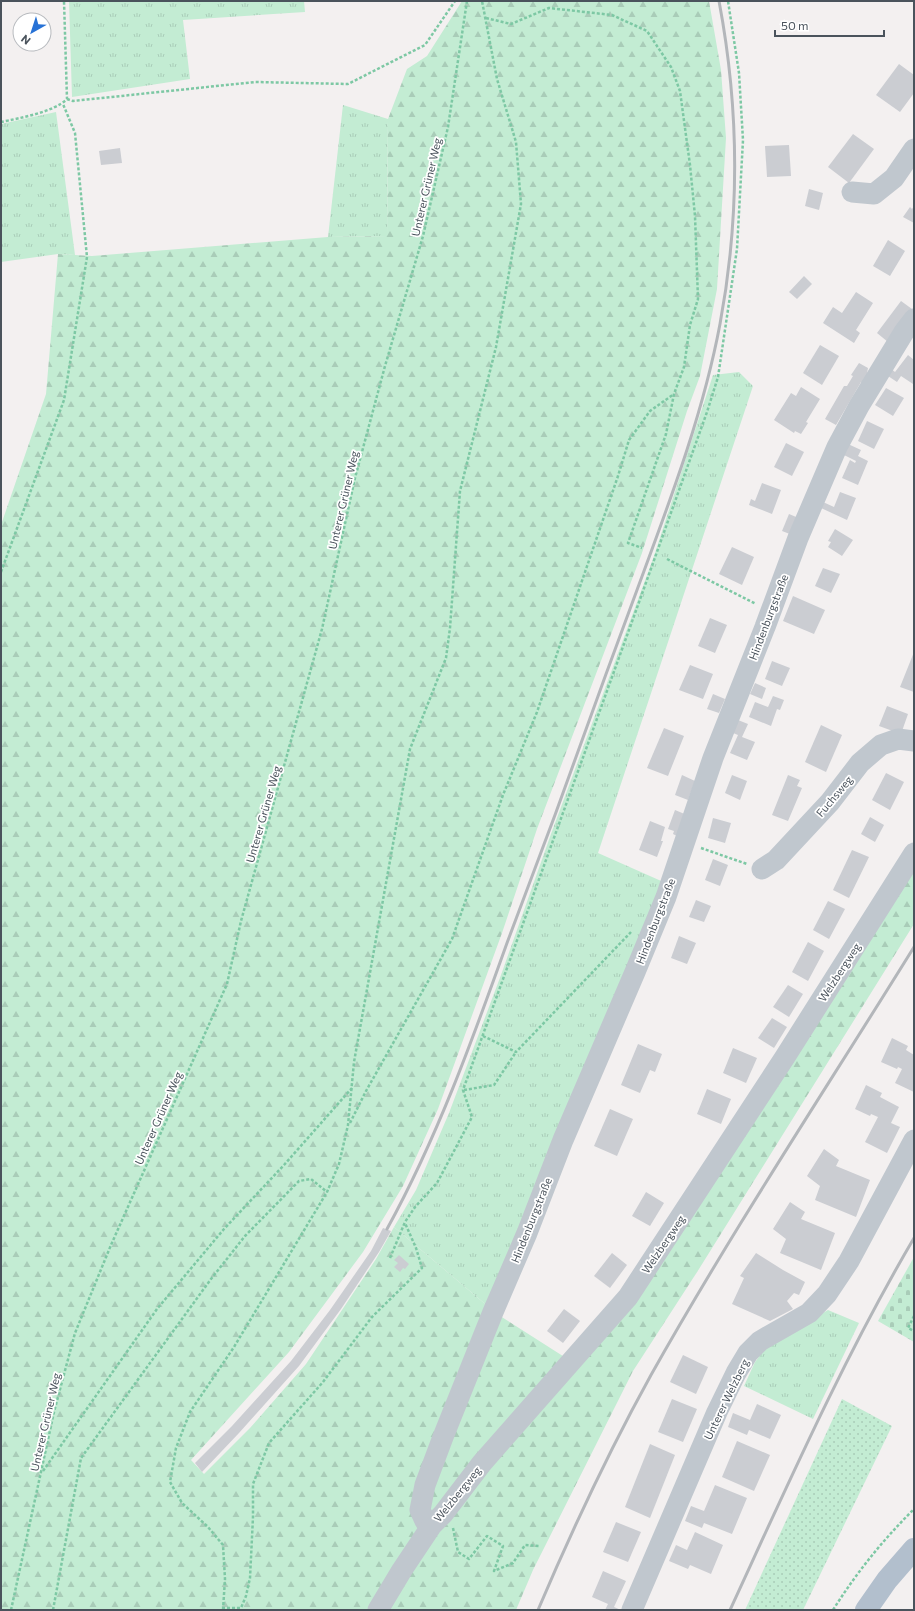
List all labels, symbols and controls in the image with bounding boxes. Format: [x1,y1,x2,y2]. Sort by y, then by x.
north arrow [12,12,52,52]
scale bar [775,12,884,38]
text: 50 m [781,18,809,32]
text: N [18,33,33,48]
street label: Unterer Grüner Weg [408,137,444,237]
street label: Unterer Grüner Weg [325,450,361,550]
street label: Hindenburgstraße [746,572,790,662]
street label: Unterer Grüner Weg [243,764,283,864]
street label: Fuchsweg [813,773,855,819]
street label: Hindenburgstraße [633,876,677,966]
street label: Welzbergweg [815,940,863,1004]
street label: Unterer Grüner Weg [132,1069,184,1167]
street label: Hindenburgstraße [508,1175,554,1265]
street label: Welzbergweg [639,1212,687,1276]
street label: Unterer Welzberg [701,1356,751,1442]
street label: Unterer Grüner Weg [27,1372,63,1472]
street label: Welzbergweg [431,1464,483,1524]

